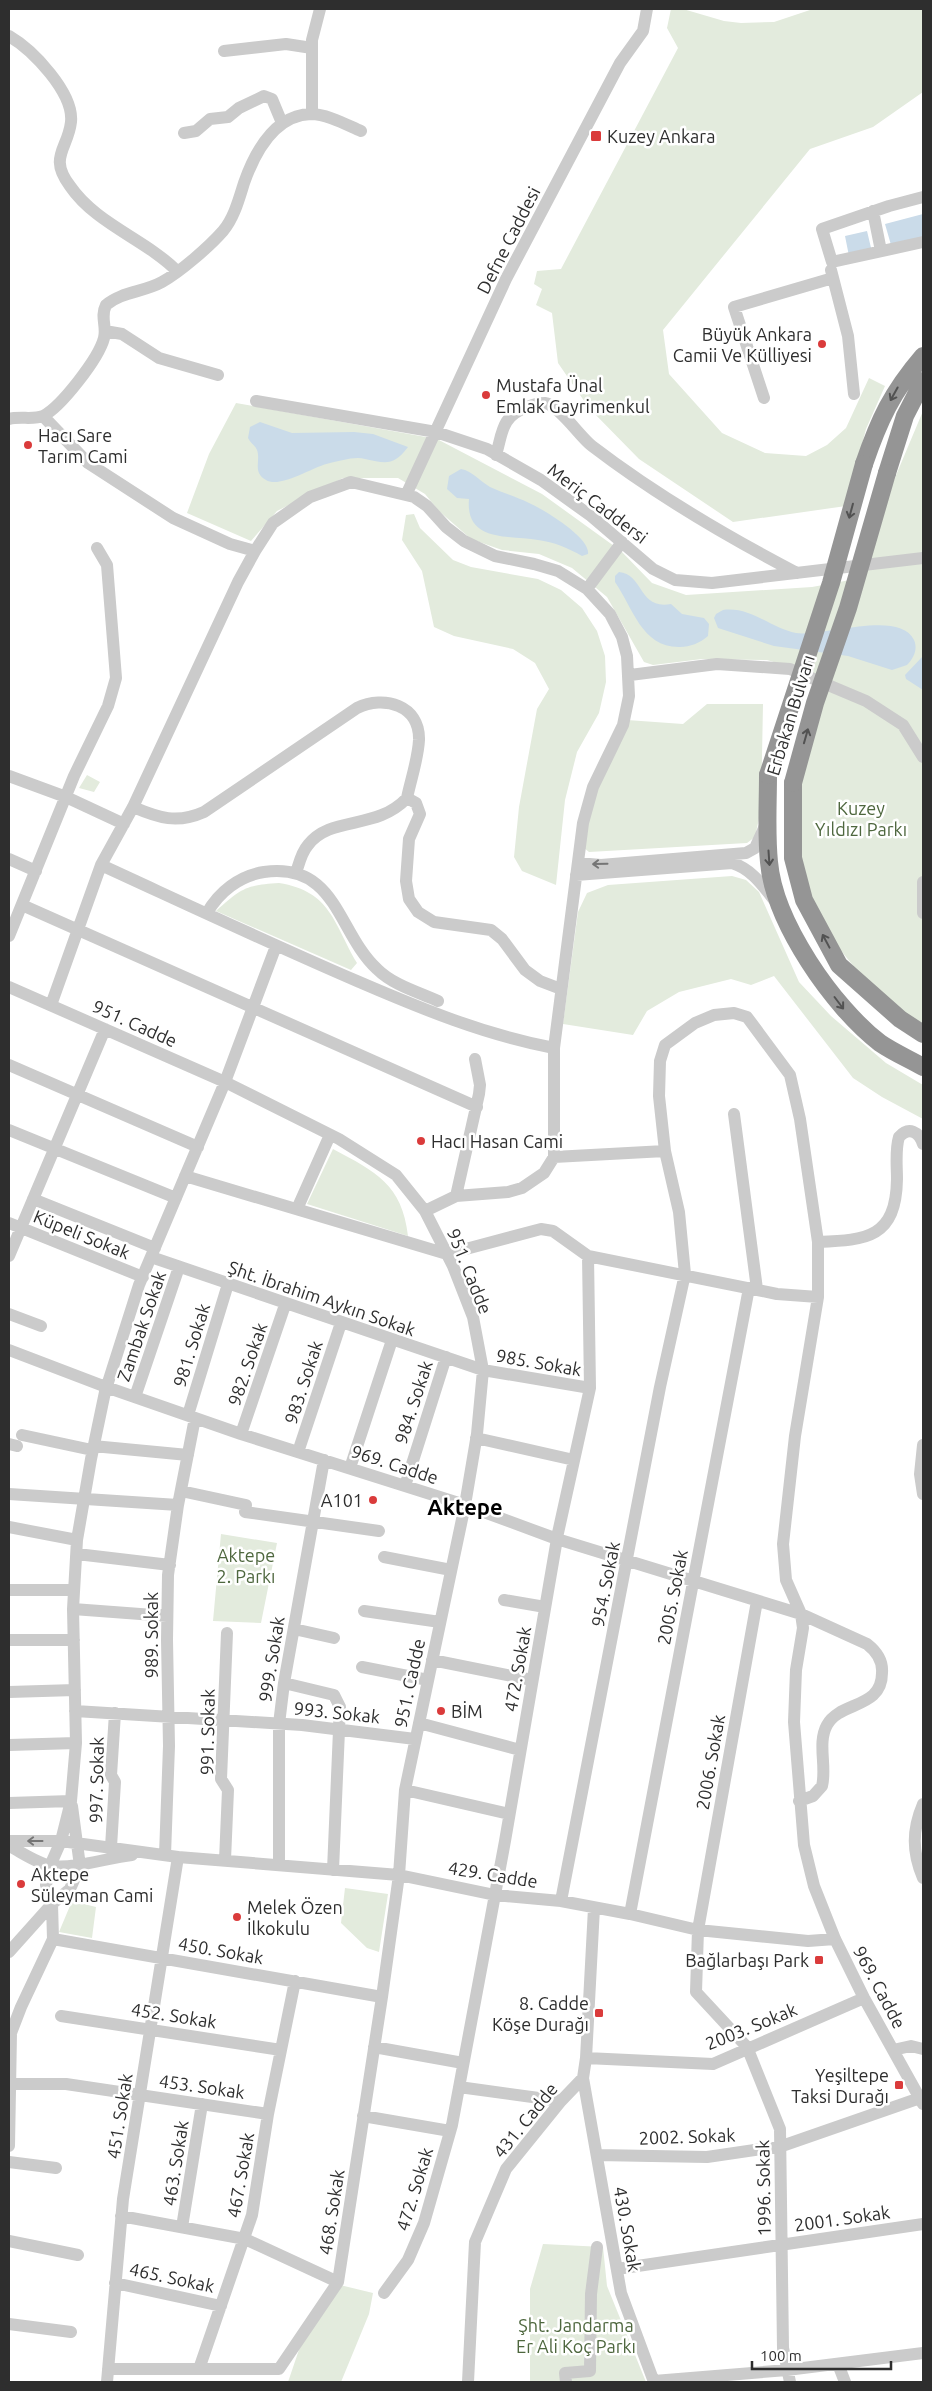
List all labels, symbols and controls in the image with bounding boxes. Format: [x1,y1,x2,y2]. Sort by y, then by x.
place label: Kuzey Ankara [607,126,715,146]
marker: Kuzey Ankara [589,129,603,143]
street label: Defne Caddesi [472,183,544,297]
place label: Büyük Ankara Camii Ve Külliyesi [673,324,812,365]
marker: Büyük Ankara Camii Ve Külliyesi [816,338,828,350]
place label: Mustafa Ünal Emlak Gayrimenkul [496,375,650,416]
one-way arrow [888,387,898,401]
marker: Mustafa Ünal Emlak Gayrimenkul [480,389,492,401]
place label: Hacı Sare Tarım Cami [38,425,128,466]
marker: Hacı Sare Tarım Cami [22,439,34,451]
street label: Meriç Caddersi [544,459,652,547]
one-way arrow [846,503,855,519]
street label: Erbakan Bulvarı [762,652,818,778]
one-way arrow [801,728,811,744]
park label: Kuzey Yıldızı Parkı [815,798,907,839]
one-way arrow [764,850,774,866]
one-way arrow [592,859,608,869]
one-way arrow [821,934,831,949]
street label: 951. Cadde [90,995,180,1051]
one-way arrow [833,996,844,1009]
place label: Hacı Hasan Cami [431,1131,563,1151]
marker: Hacı Hasan Cami [415,1135,427,1147]
street label: Küpeli Sokak [31,1206,133,1262]
street label: 951. Cadde [444,1225,496,1317]
street label: Şht. İbrahim Aykın Sokak [226,1257,418,1339]
street label: Zambak Sokak [113,1268,169,1384]
street label: 981. Sokak [169,1301,213,1389]
street label: 982. Sokak [223,1320,271,1408]
street label: 983. Sokak [280,1338,326,1426]
street label: 985. Sokak [495,1345,583,1379]
street label: 984. Sokak [390,1358,436,1446]
street label: 969. Cadde [349,1441,441,1487]
place label: A101 [321,1490,363,1510]
marker: A101 [367,1494,379,1506]
district label: Aktepe [427,1494,503,1519]
street label: 954. Sokak [587,1540,623,1628]
park label: Aktepe 2. Parkı [217,1545,275,1586]
street label: 2005. Sokak [653,1548,691,1646]
street label: 989. Sokak [141,1592,161,1678]
street label: 999. Sokak [254,1615,288,1703]
street label: 472. Sokak [500,1625,534,1713]
street label: 951. Cadde [390,1637,428,1729]
street label: 991. Sokak [196,1689,218,1775]
street label: 993. Sokak [293,1698,381,1726]
place label: BİM [451,1701,483,1721]
marker: BİM [435,1705,447,1717]
street label: 2006. Sokak [692,1713,728,1811]
street label: 997. Sokak [85,1737,107,1823]
one-way arrow [27,1836,44,1846]
street label: 429. Cadde [447,1857,539,1891]
place label: Aktepe Süleyman Cami [31,1864,153,1905]
marker: Aktepe Süleyman Cami [15,1878,27,1890]
place label: Melek Özen İlkokulu [247,1897,343,1938]
marker: Melek Özen İlkokulu [231,1911,243,1923]
street label: 450. Sokak [177,1933,265,1967]
street label: 969. Cadde [850,1942,910,2032]
place label: Bağlarbaşı Park [685,1950,809,1970]
marker: Bağlarbaşı Park [813,1954,825,1966]
place label: 8. Cadde Köşe Durağı [492,1993,589,2034]
street label: 452. Sokak [130,1998,218,2032]
street label: 2003. Sokak [702,1999,800,2053]
marker: 8. Cadde Köşe Durağı [593,2007,605,2019]
place label: Yeşiltepe Taksi Durağı [791,2065,889,2106]
street label: 453. Sokak [158,2070,246,2102]
street label: 451. Sokak [102,2072,136,2160]
street label: 431. Cadde [489,2079,561,2161]
marker: Yeşiltepe Taksi Durağı [893,2079,905,2091]
street label: 463. Sokak [158,2119,192,2207]
street label: 2002. Sokak [638,2124,736,2148]
street label: 467. Sokak [223,2131,257,2219]
street label: 1996. Sokak [752,2140,774,2236]
street label: 472. Sokak [392,2145,436,2233]
street label: 468. Sokak [314,2168,348,2256]
street label: 430. Sokak [611,2185,645,2273]
street label: 2001. Sokak [793,2201,891,2235]
street label: 465. Sokak [128,2258,216,2296]
park label: Şht. Jandarma Er Ali Koç Parkı [516,2315,636,2356]
scale bar [752,2338,891,2370]
text: 100 m [760,2347,802,2364]

